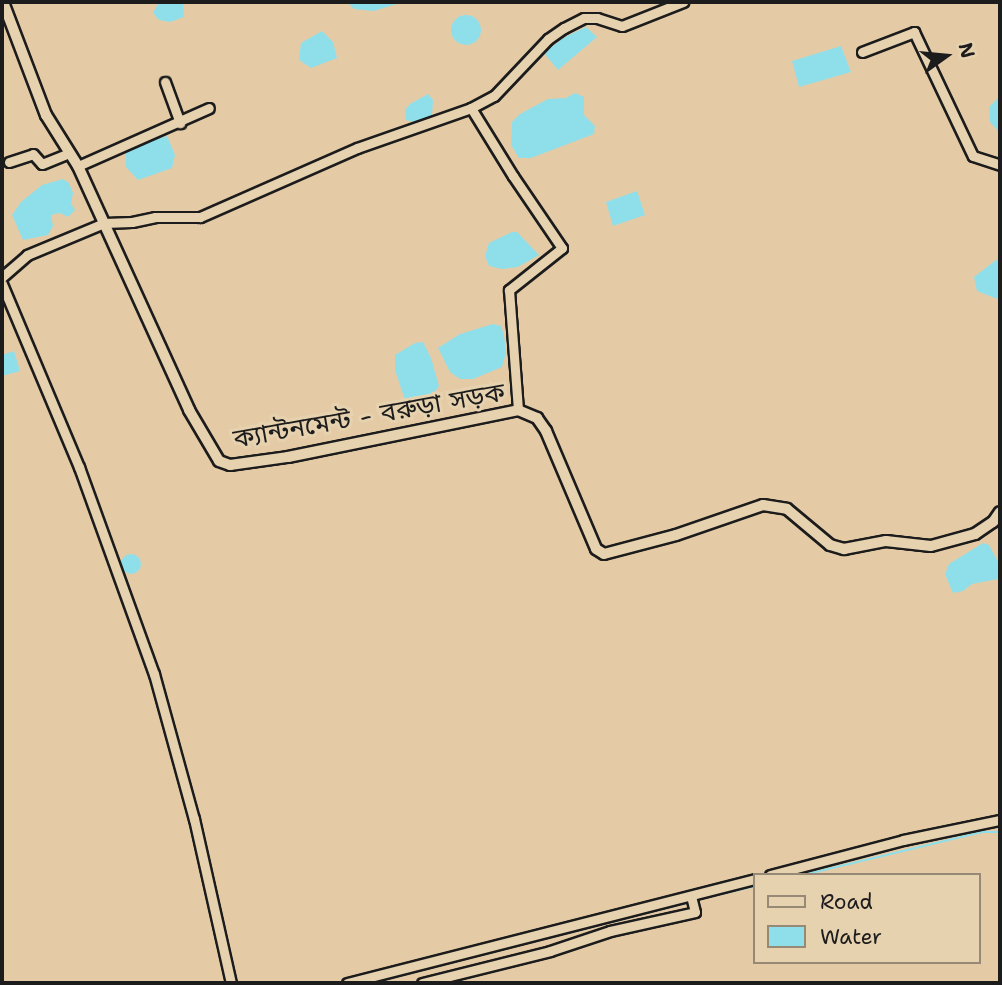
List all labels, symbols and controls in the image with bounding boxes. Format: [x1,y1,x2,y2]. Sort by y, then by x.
north arrow [911,21,981,91]
text: N [953,40,981,61]
street label: ক্যান্টনমেন্ট - বরুড়া সড়ক [231,376,507,454]
legend [754,873,981,964]
text: Road [820,888,873,916]
text: Water [820,923,882,951]

